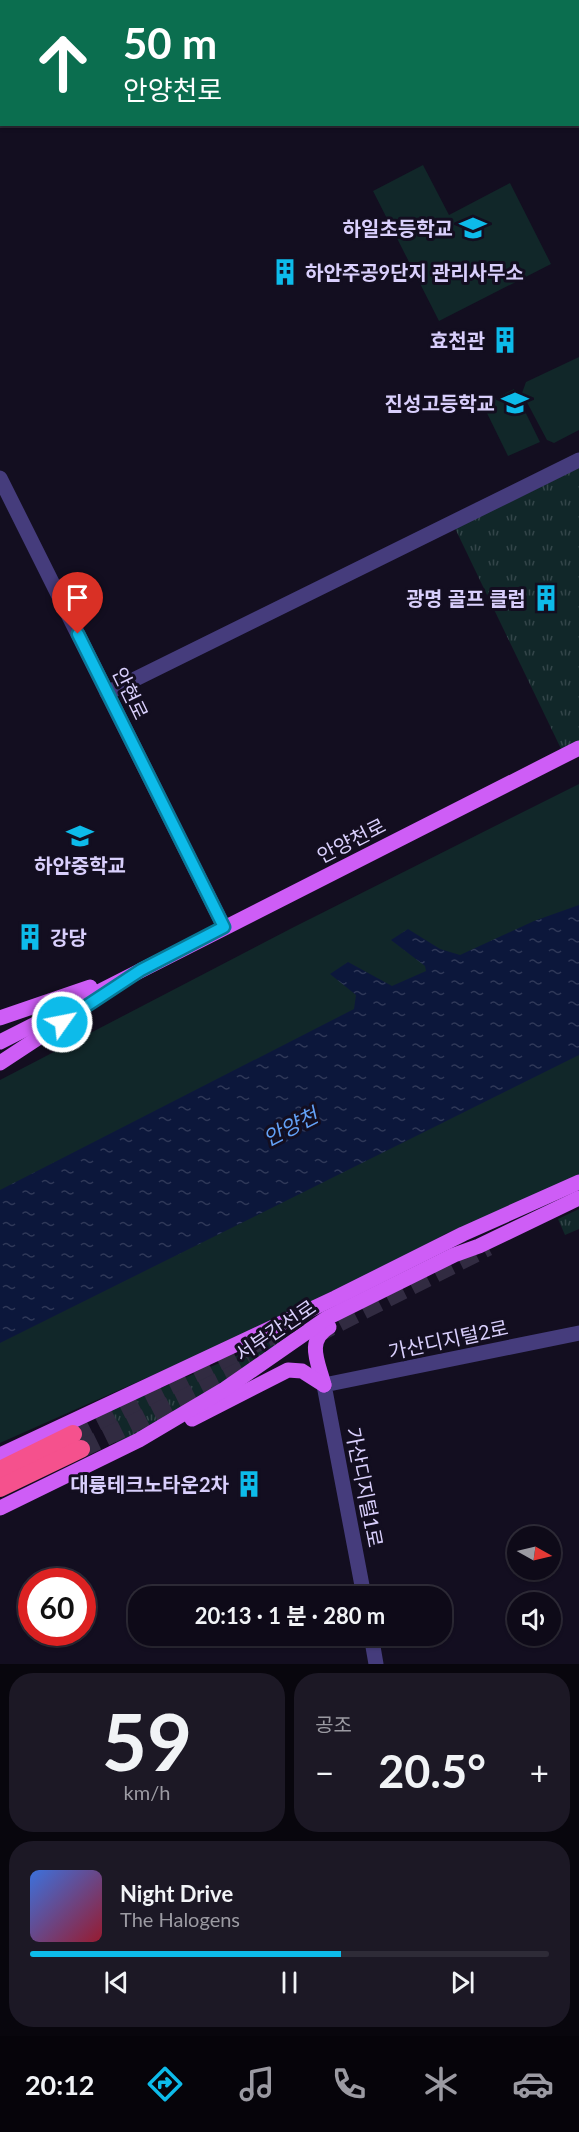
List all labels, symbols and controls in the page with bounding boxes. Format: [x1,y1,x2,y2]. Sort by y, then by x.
text: 50 m [123,18,217,68]
icon: ahead [24,24,102,102]
text: 안양천로 [123,73,222,106]
school or university icon: 하일초등학교 [458,213,488,243]
place label: 하일초등학교 [343,216,453,240]
building icon: 하안주공9단지 관리사무소 [270,257,300,287]
place label: 하안주공9단지 관리사무소 [305,260,524,284]
building icon: 효천관 [490,325,520,355]
place label: 효천관 [430,328,486,352]
school or university icon: 진성고등학교 [500,388,530,418]
place label: 진성고등학교 [385,391,495,415]
pin [52,572,103,634]
icon: arrive [61,581,94,614]
building icon: 광명 골프 클럽 [531,583,561,613]
place label: 광명 골프 클럽 [406,586,526,610]
street label: 안현로 [108,663,154,723]
street label: 안양천로 [313,813,389,867]
school or university icon: 하안중학교 [65,821,95,851]
place label: 하안중학교 [34,853,126,877]
building icon: 강당 [15,922,45,952]
place label: 강당 [50,925,87,949]
position arrow [30,990,94,1054]
water label: 안양천 [258,1100,324,1150]
street label: 서부간선로 [230,1294,320,1366]
street label: 가산디지털2로 [386,1315,510,1363]
street label: 가산디지털1로 [342,1425,388,1549]
building icon: 대륭테크노타운2차 [234,1469,264,1499]
place label: 대륭테크노타운2차 [70,1472,230,1496]
north arrow [507,1526,561,1580]
map controls [507,1526,561,1646]
speed limit sign: 60 [18,1568,96,1646]
button: sound [507,1592,561,1646]
text: 20:13 · 1 분 · 280 m [195,1602,385,1629]
text: 59 [102,1694,192,1788]
text: 공조 [315,1712,352,1736]
text: 20.5° [378,1744,486,1798]
text: − [315,1752,334,1792]
text: + [530,1752,549,1792]
text: km/h [124,1780,170,1804]
text: Night Drive [120,1880,233,1907]
text: The Halogens [120,1907,240,1931]
icon: previous [100,1966,133,1999]
icon: pause [273,1966,306,1999]
icon: next [446,1966,479,1999]
icon: directions [144,2063,186,2105]
icon: music [236,2063,278,2105]
icon: phone [328,2063,370,2105]
icon: climate [420,2063,462,2105]
icon: car [512,2063,554,2105]
text: 20:12 [25,2068,95,2101]

